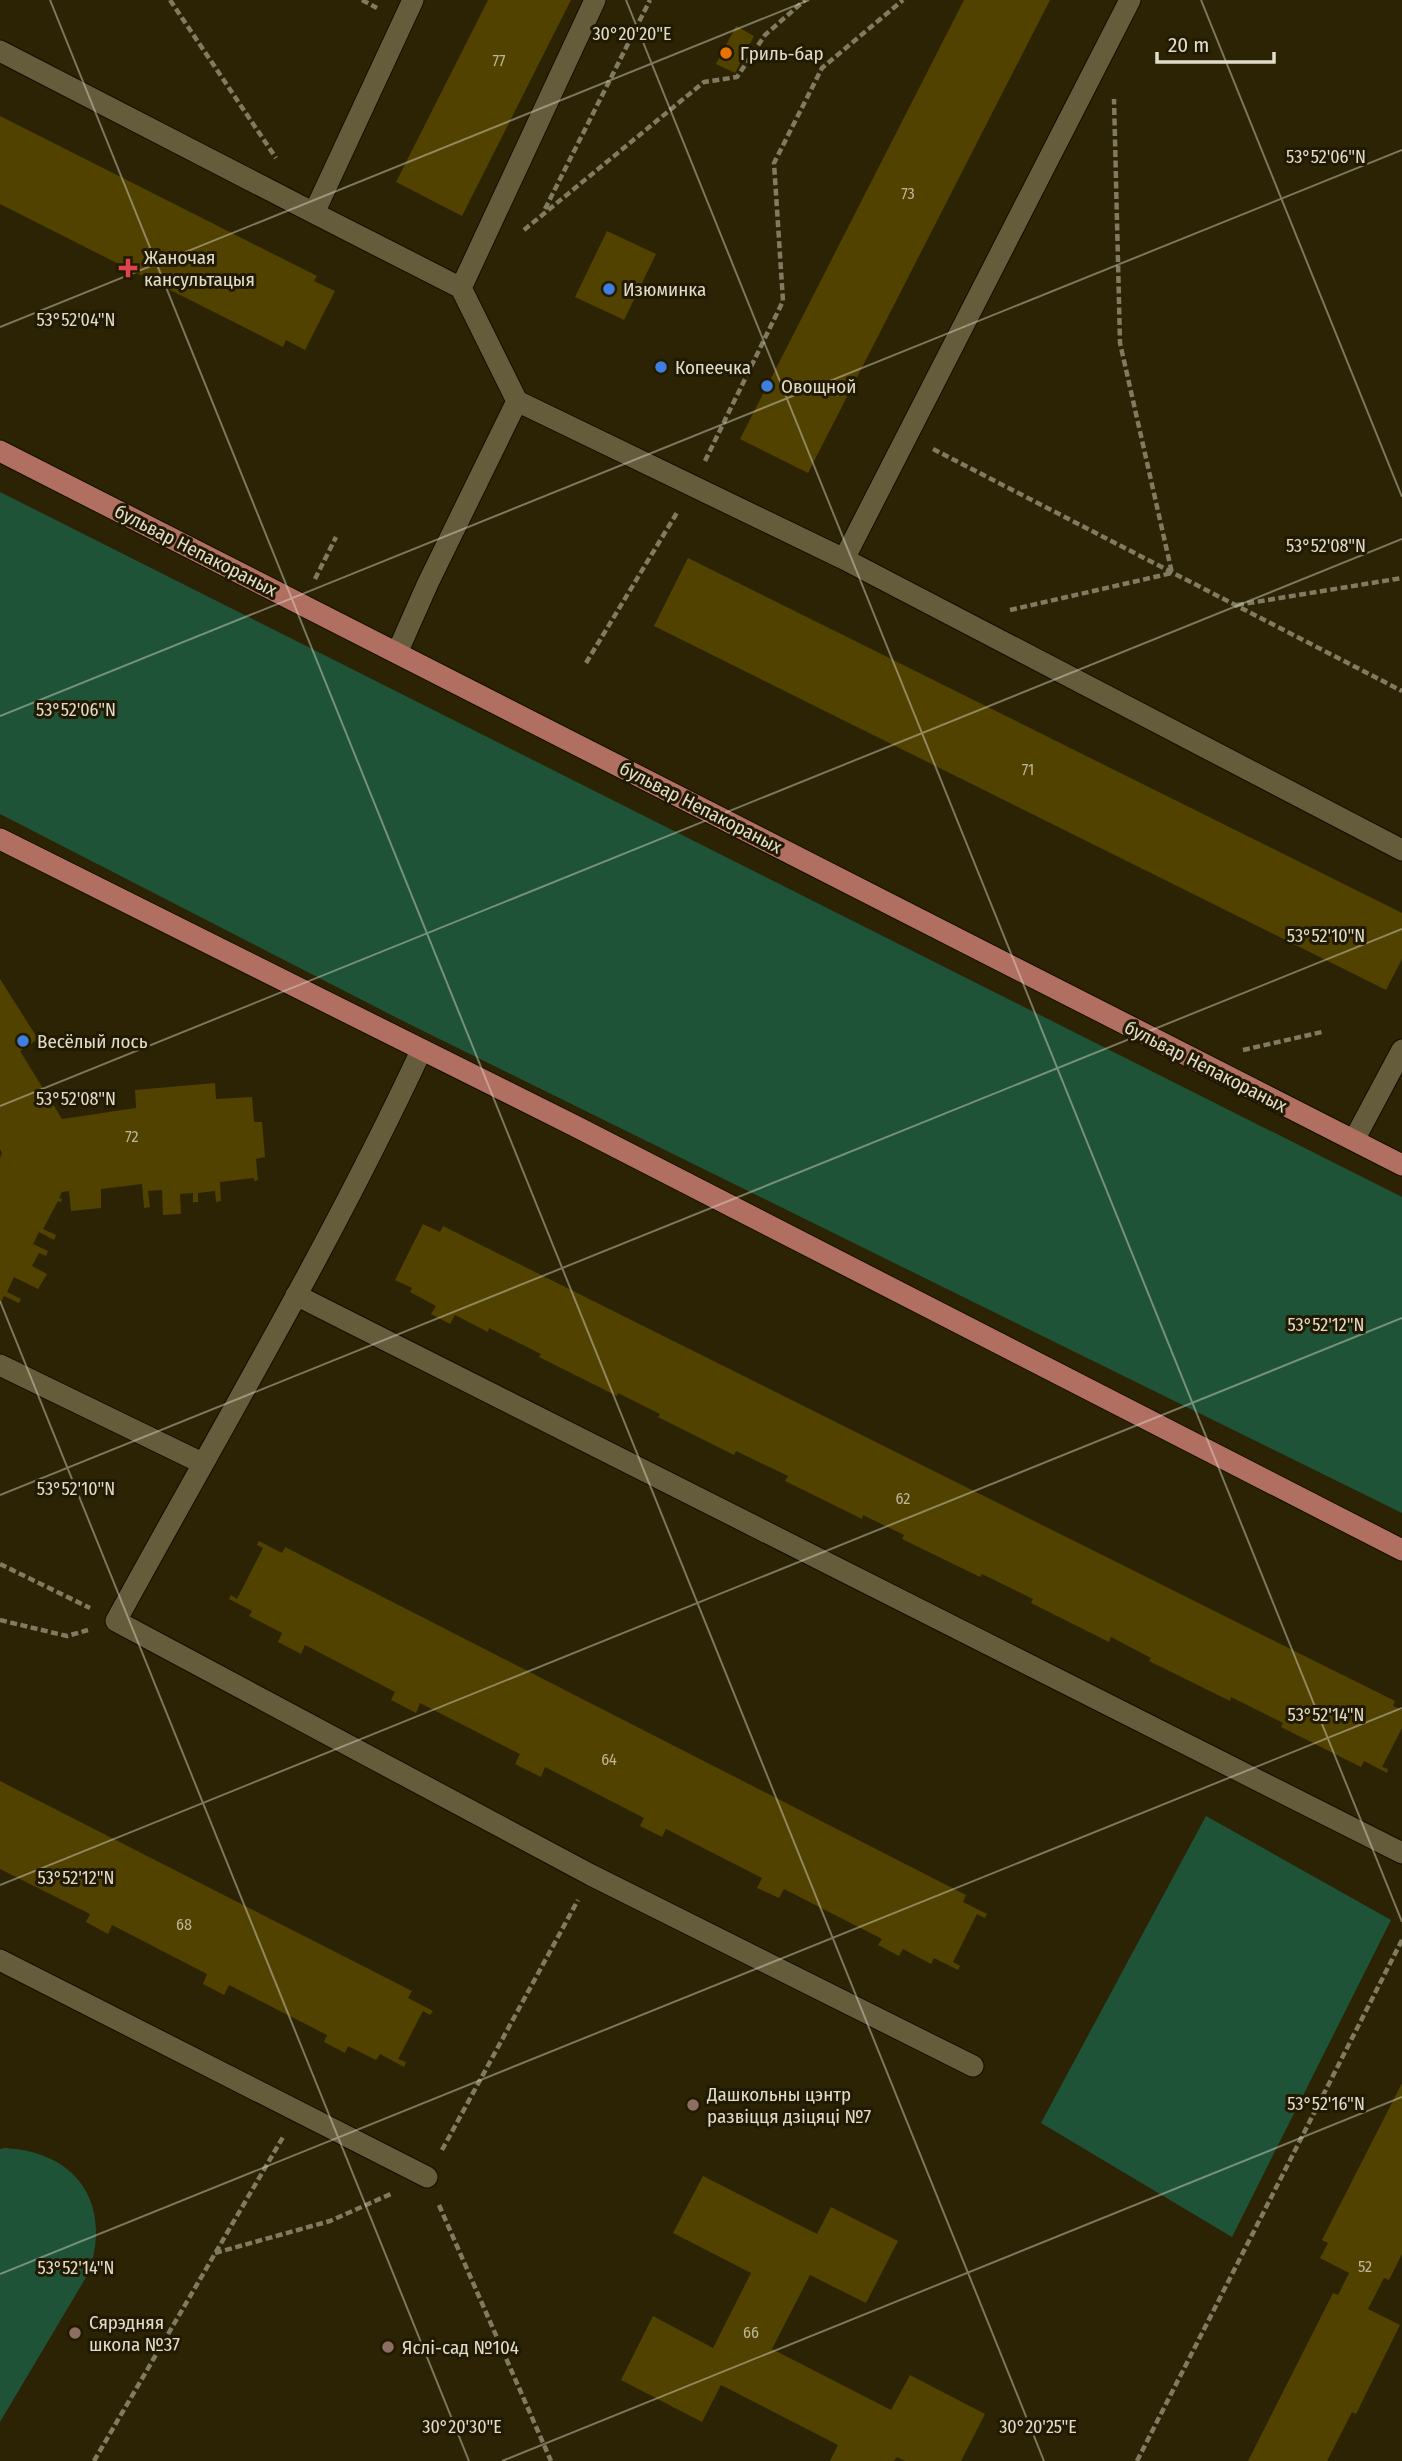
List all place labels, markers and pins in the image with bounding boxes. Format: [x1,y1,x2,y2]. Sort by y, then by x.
place label: Гриль-бар [740,42,824,65]
marker: Гриль-бар [718,45,734,61]
place label: Жаночая кансультацыя [144,246,255,291]
marker: Жаночая кансультацыя [118,258,138,278]
place label: Изюминка [623,278,706,301]
marker: Изюминка [601,281,617,297]
place label: Копеечка [675,356,751,379]
marker: Копеечка [653,359,669,375]
place label: Овощной [781,375,856,398]
marker: Овощной [759,378,775,394]
place label: Весёлый лось [37,1030,148,1053]
marker: Весёлый лось [15,1033,31,1049]
place label: Дашкольны цэнтр развіцця дзіцяці №7 [706,2083,872,2128]
marker: Дашкольны цэнтр развіцця дзіцяці №7 [685,2097,701,2113]
place label: Сярэдняя школа №37 [89,2311,180,2356]
marker: Сярэдняя школа №37 [67,2325,83,2341]
place label: Яслі-сад №104 [402,2336,519,2359]
marker: Яслі-сад №104 [380,2339,396,2355]

